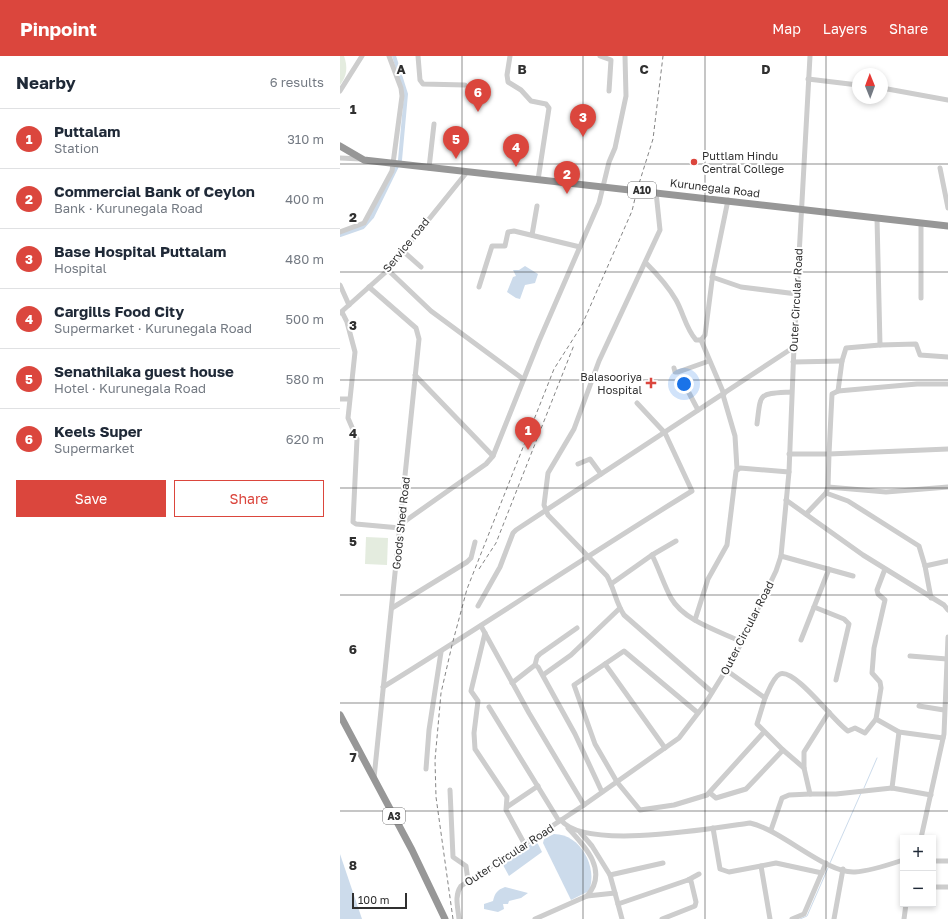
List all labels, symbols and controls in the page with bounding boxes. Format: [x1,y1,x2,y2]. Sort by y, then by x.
text: Pinpoint [20,17,97,40]
text: Map [772,20,801,37]
text: Layers [823,20,867,37]
text: Share [889,20,928,37]
text: A [396,61,406,77]
text: B [517,61,527,77]
text: C [639,61,649,77]
text: D [761,61,771,77]
north arrow [852,68,888,104]
text: Nearby [16,72,76,93]
text: 6 results [270,74,324,90]
pin: 6 [465,79,491,112]
text: 1 [350,101,357,117]
pin: 3 [570,104,596,137]
text: Puttalam [54,122,120,140]
pin: 5 [443,126,469,159]
text: 1 [26,131,32,147]
text: 310 m [287,131,324,147]
pin: 4 [503,134,529,167]
text: Station [54,140,99,156]
place label: Puttlam Hindu Central College [702,149,784,175]
marker: Puttlam Hindu Central College [689,157,699,167]
pin: 2 [554,161,580,194]
street label: Kurunegala Road [669,176,761,199]
text: Commercial Bank of Ceylon [54,182,255,200]
road number: A10 [628,182,656,198]
text: 2 [25,191,33,207]
text: 400 m [285,191,324,207]
text: Bank · Kurunegala Road [54,200,203,216]
text: 2 [349,209,357,225]
street label: Service road [380,215,431,274]
text: Base Hospital Puttalam [54,242,226,260]
street label: Outer Circular Road [786,248,805,352]
text: 3 [25,251,33,267]
text: 480 m [285,251,324,267]
text: Hospital [54,260,107,276]
text: Cargills Food City [54,302,184,320]
text: 4 [25,311,33,327]
text: 500 m [286,311,324,327]
text: 3 [349,317,357,333]
text: Supermarket · Kurunegala Road [54,320,252,336]
text: Senathilaka guest house [54,362,234,380]
place label: Balasooriya Hospital [580,370,642,396]
text: 5 [25,371,33,387]
text: 580 m [286,371,324,387]
your location [674,374,694,394]
marker: Balasooriya Hospital [645,377,657,389]
text: Hotel · Kurunegala Road [54,380,206,396]
pin: 1 [515,417,541,450]
text: Keels Super [54,422,142,440]
text: 4 [349,425,357,441]
text: 6 [25,431,33,447]
text: 620 m [286,431,324,447]
text: Supermarket [54,440,135,456]
street label: Goods Shed Road [389,476,412,570]
button: Save [16,480,166,517]
button: Share [174,480,324,517]
text: 5 [349,533,357,549]
street label: Outer Circular Road [717,579,776,677]
text: 6 [349,641,357,657]
text: 7 [349,749,357,765]
road number: A3 [383,808,405,824]
street label: Outer Circular Road [462,821,556,888]
map controls [900,835,936,907]
button: + [900,835,936,871]
text: 8 [349,857,357,873]
button: − [900,871,936,907]
scale bar [352,891,407,910]
text: 100 m [358,893,389,906]

